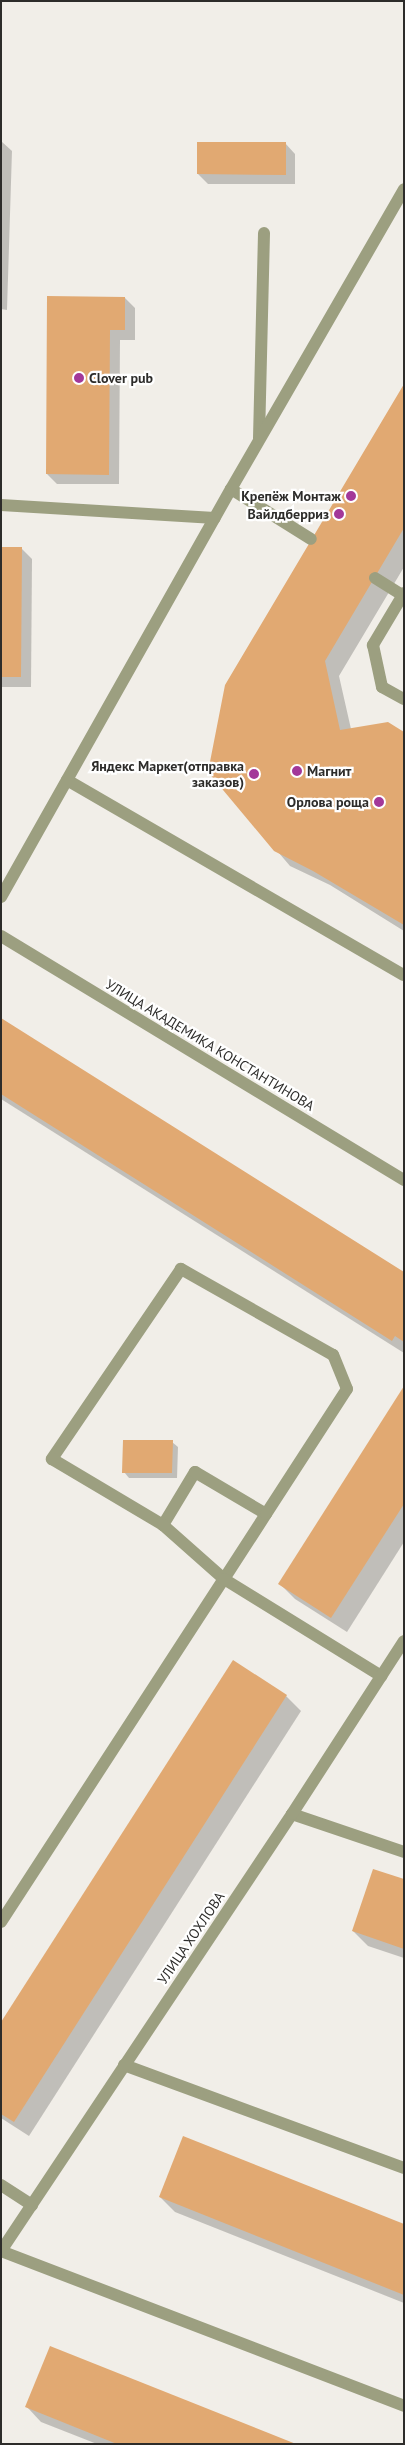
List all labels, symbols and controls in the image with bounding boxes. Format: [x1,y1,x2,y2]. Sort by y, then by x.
place label: Clover pub [89,370,153,386]
marker: Clover pub [73,372,85,384]
place label: Крепёж Монтаж [241,488,341,504]
marker: Крепёж Монтаж [345,490,357,502]
place label: Вайлдберриз [248,506,329,522]
marker: Вайлдберриз [333,508,345,520]
place label: Яндекс Маркет(отправка заказов) [91,758,244,790]
place label: Магнит [307,763,351,779]
marker: Магнит [291,765,303,777]
marker: Яндекс Маркет(отправка заказов) [248,768,260,780]
place label: Орлова роща [287,794,369,810]
marker: Орлова роща [373,796,385,808]
street label: УЛИЦА АКАДЕМИКА КОНСТАНТИНОВА [102,975,318,1115]
street label: УЛИЦА ХОХЛОВА [154,1888,228,1988]

